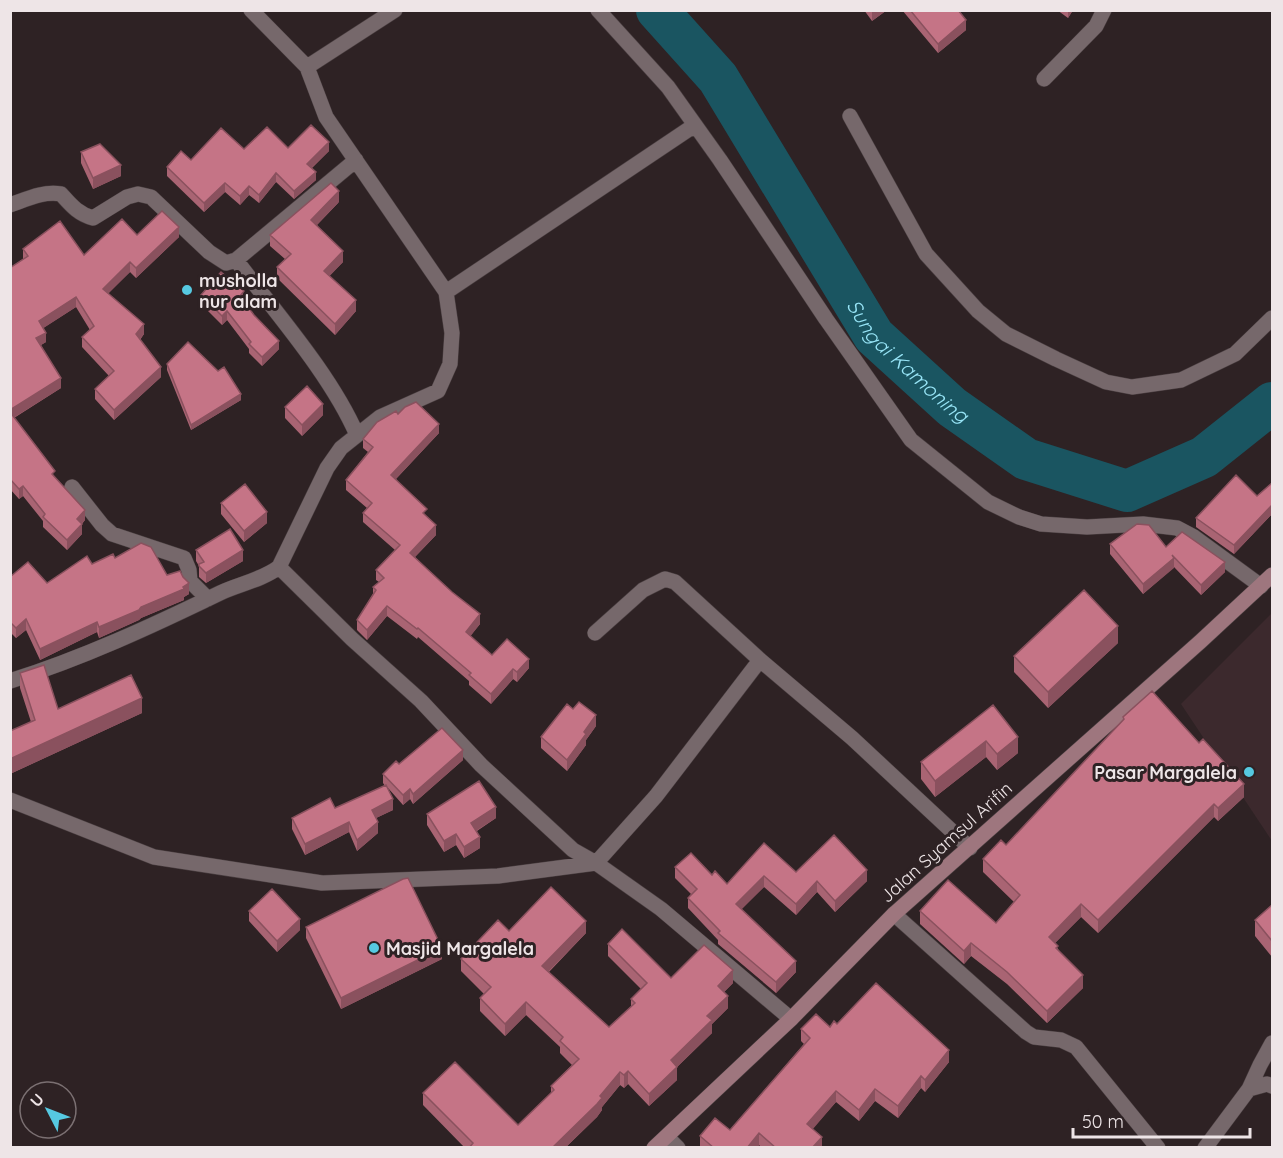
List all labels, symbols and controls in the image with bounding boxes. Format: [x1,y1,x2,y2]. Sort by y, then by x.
place label: musholla nur alam [199,269,278,313]
marker: musholla nur alam [180,283,194,297]
water label: Sungai Kamoning [842,294,975,428]
place label: Pasar Margalela [1094,761,1237,784]
marker: Pasar Margalela [1242,765,1256,779]
street label: Jalan Syamsul Arifin [875,777,1017,907]
place label: Masjid Margalela [386,937,534,960]
marker: Masjid Margalela [367,941,381,955]
north arrow [18,1080,78,1140]
text: U [26,1089,48,1111]
scale bar [1073,1101,1250,1139]
text: 50 m [1082,1110,1124,1133]

